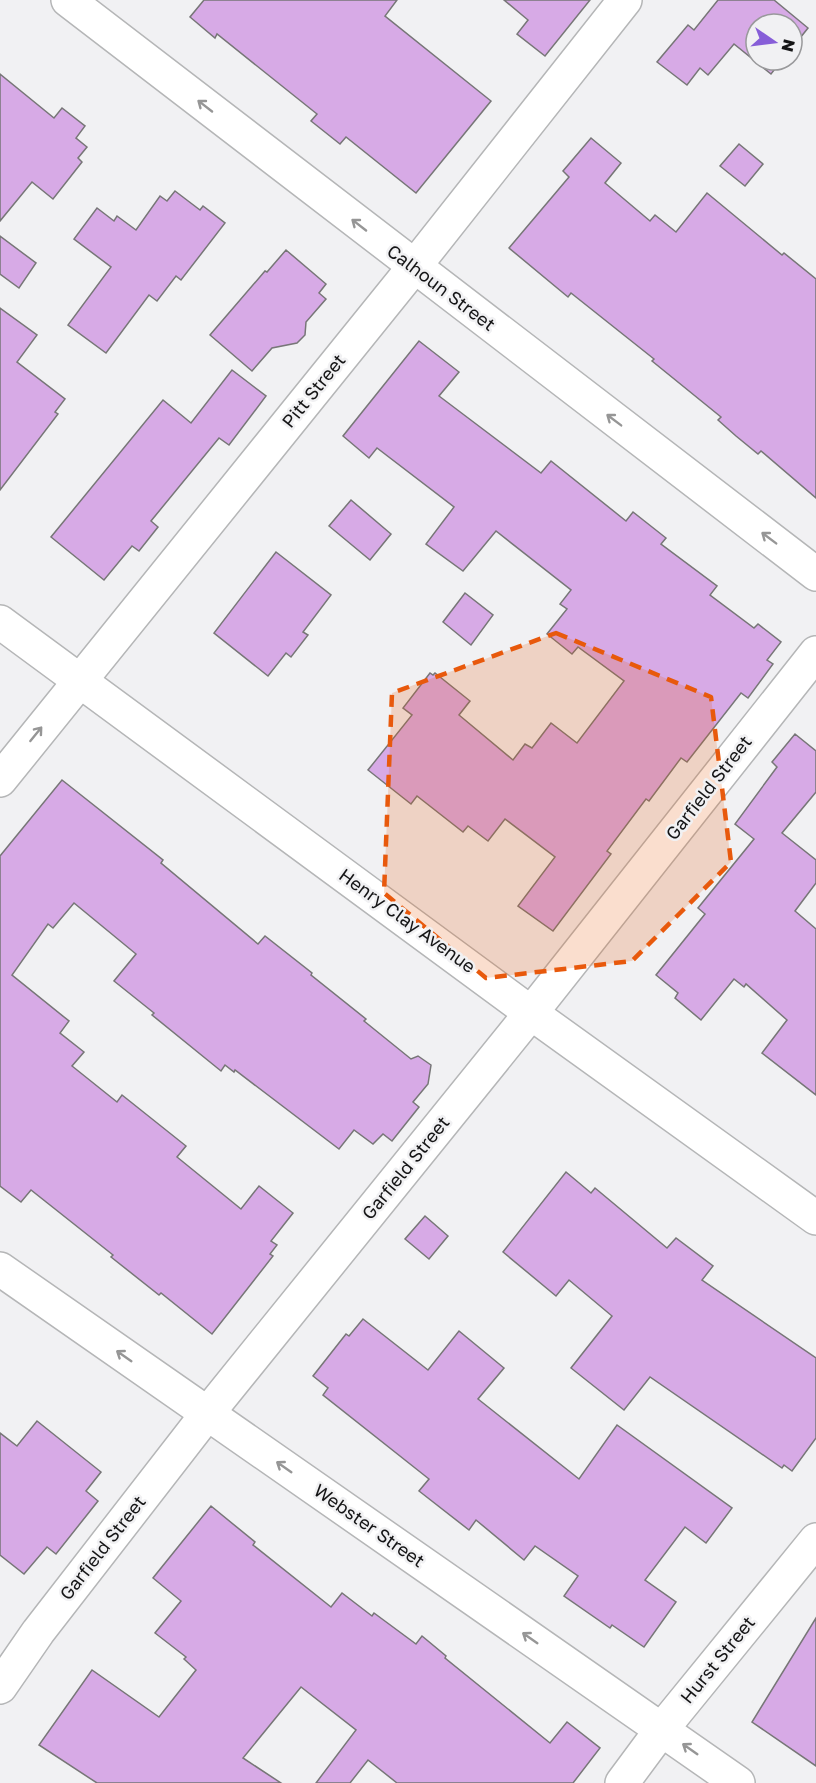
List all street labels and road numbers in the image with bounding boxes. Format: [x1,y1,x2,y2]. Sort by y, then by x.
street label: Calhoun Street [383,239,500,335]
street label: Pitt Street [277,349,350,432]
street label: Garfield Street [661,731,756,844]
street label: Henry Clay Avenue [335,863,480,977]
street label: Garfield Street [357,1111,454,1223]
street label: Webster Street [310,1479,429,1571]
street label: Garfield Street [55,1491,150,1604]
street label: Hurst Street [675,1611,759,1708]

